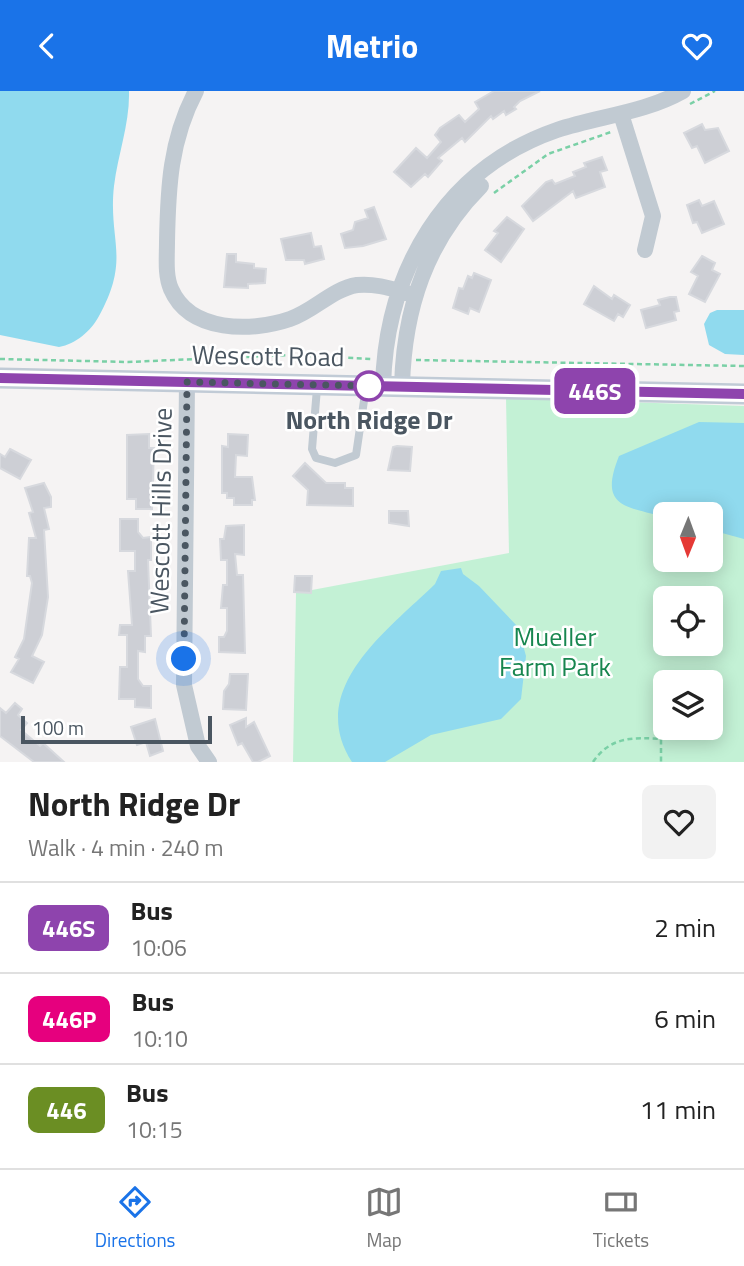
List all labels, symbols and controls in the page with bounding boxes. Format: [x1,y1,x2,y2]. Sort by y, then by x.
text: Metrio [326,22,418,70]
icon: back [28,27,66,65]
icon: heart [678,27,716,65]
street label: Wescott Road [191,335,345,376]
line badge: 446S [546,368,644,414]
marker: North Ridge Dr [354,371,384,401]
text: 446S [568,373,622,409]
place label: North Ridge Dr [285,400,453,439]
street label: Wescott Hills Drive [139,407,182,615]
north arrow [653,502,723,572]
map controls [653,502,723,740]
button: locate [653,586,723,656]
park label: Mueller Farm Park [499,617,611,686]
your location [166,641,201,676]
button: layers [653,670,723,740]
scale bar [21,713,212,745]
text: 100 m [32,713,84,742]
text: North Ridge Dr [28,779,240,829]
button: heart [642,785,716,859]
text: Walk · 4 min · 240 m [28,830,224,865]
text: Bus [130,891,173,930]
text: 2 min [654,908,716,947]
text: 446S [42,910,95,946]
text: 10:06 [130,930,187,965]
text: Bus [131,982,174,1021]
text: 6 min [654,999,716,1038]
text: 446P [42,1001,96,1037]
text: 10:10 [131,1021,188,1056]
text: Bus [126,1073,168,1112]
text: 11 min [640,1090,716,1129]
text: 446 [46,1092,87,1128]
text: 10:15 [126,1112,183,1147]
tab: Directions [95,1183,175,1254]
tab: Map [365,1183,403,1254]
tab: Tickets [593,1183,649,1254]

